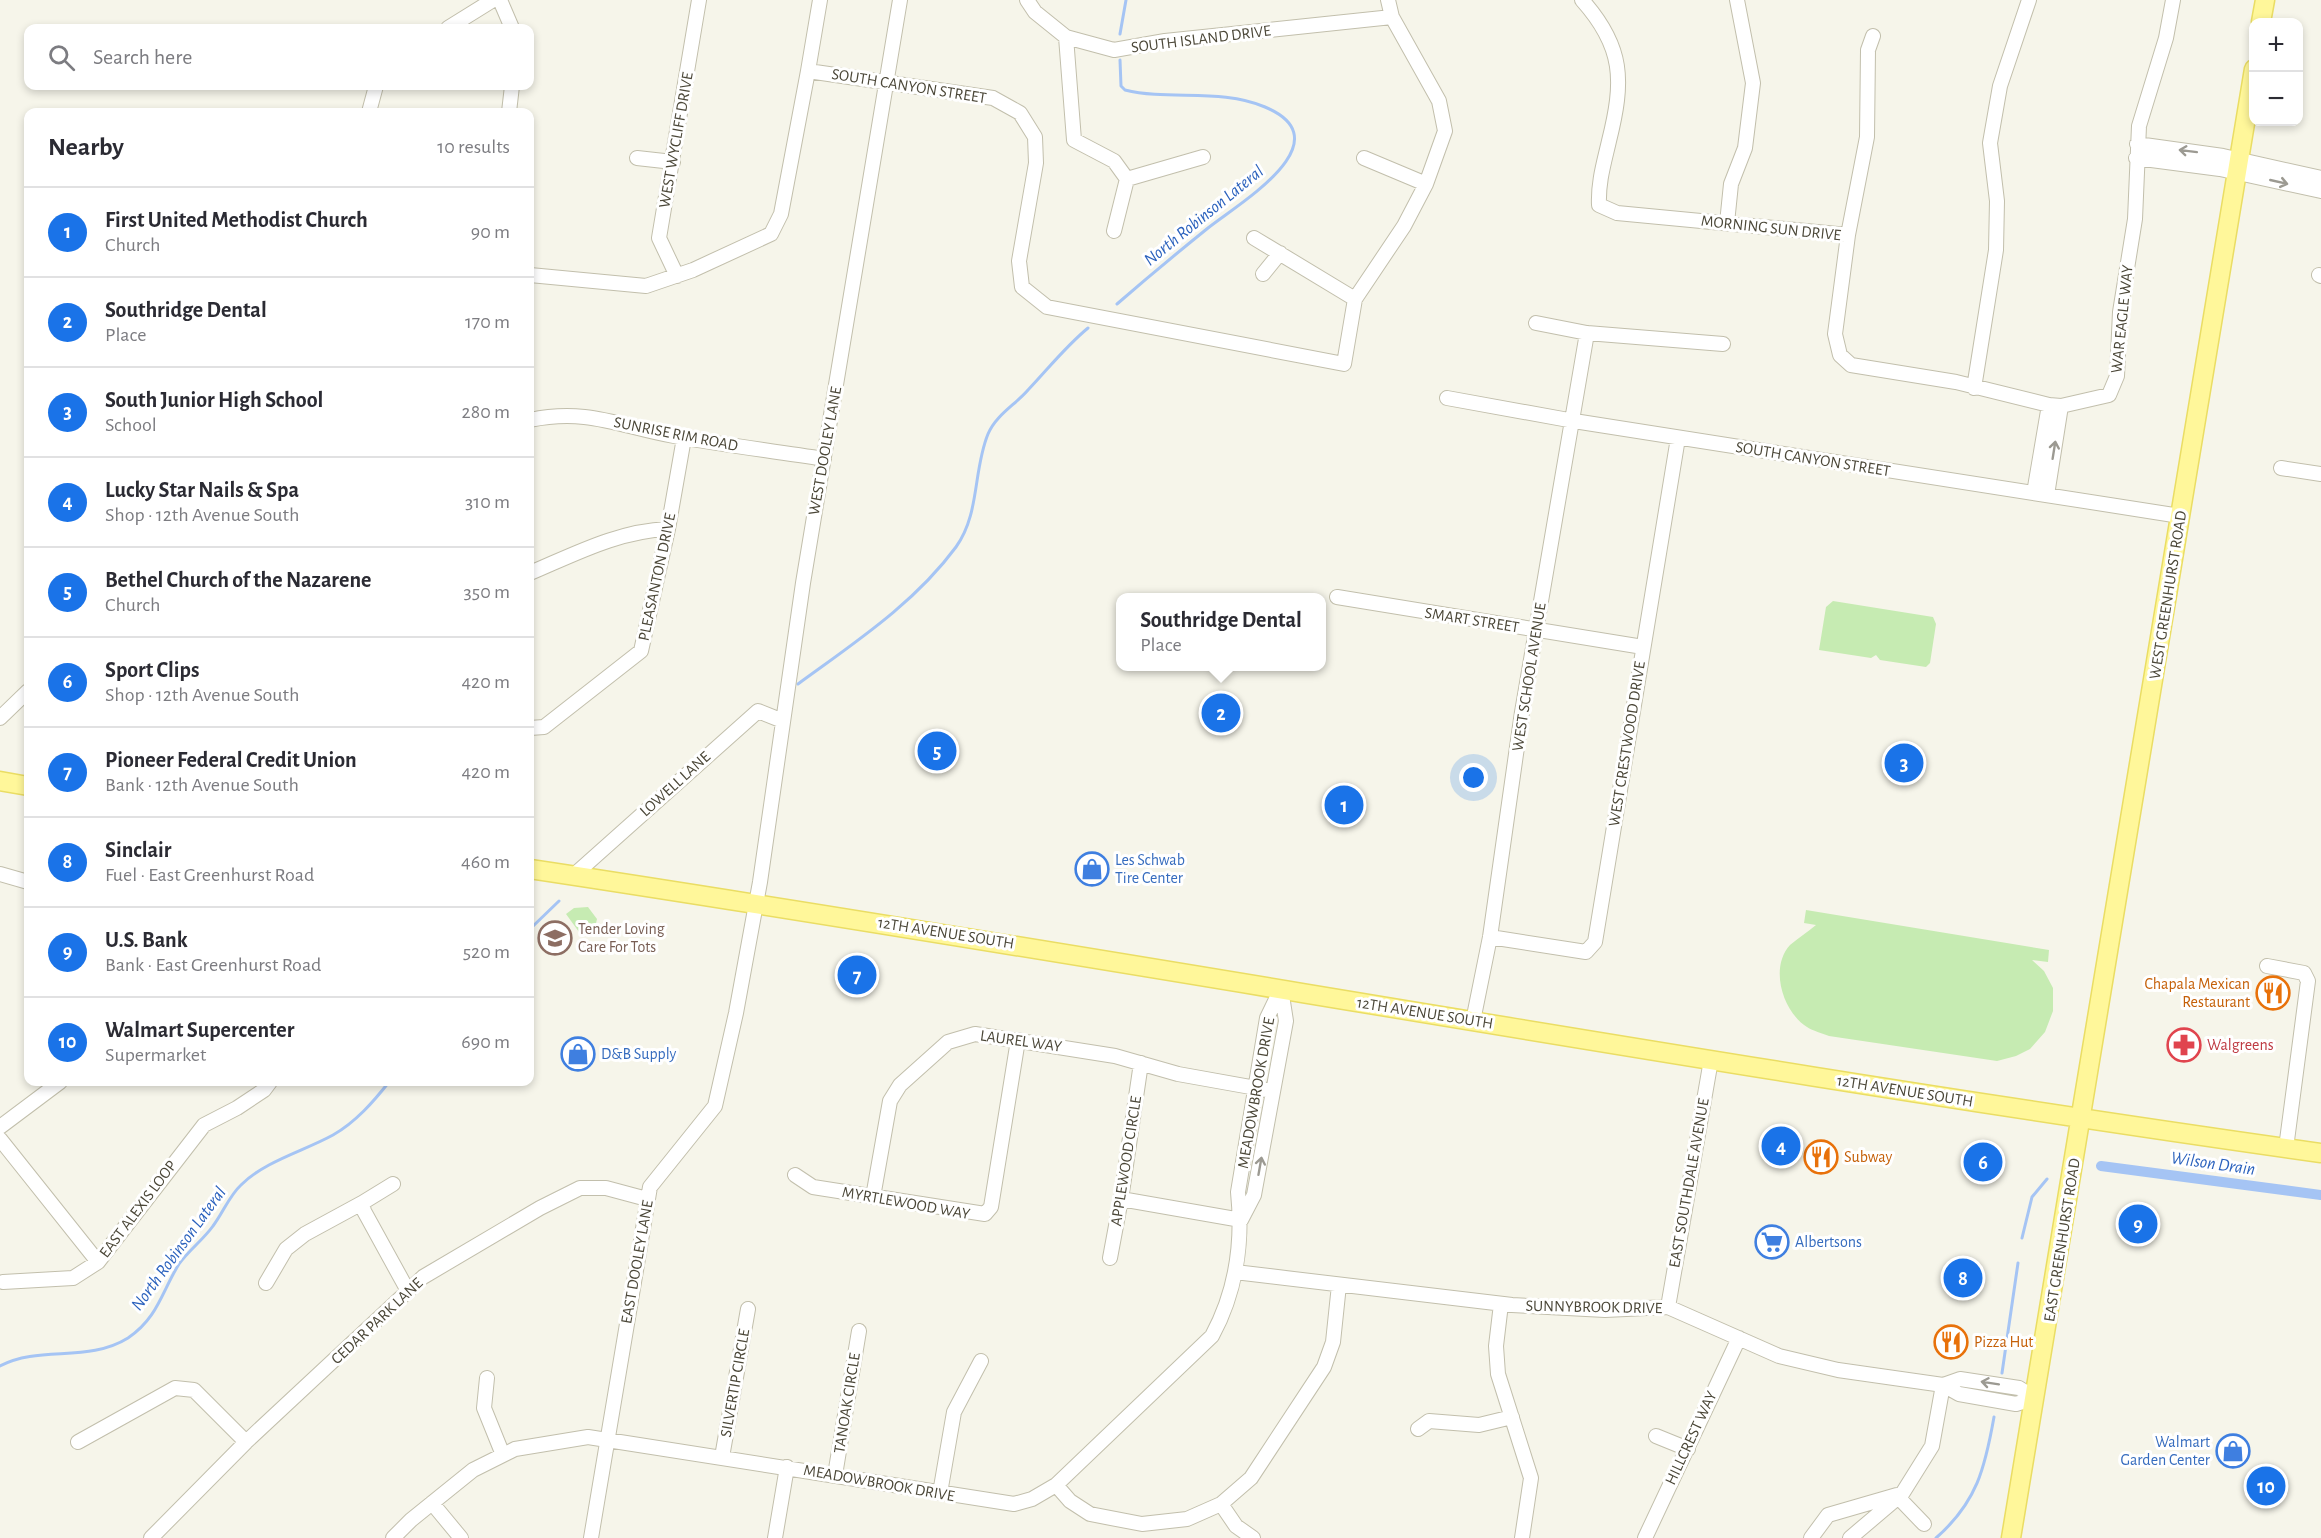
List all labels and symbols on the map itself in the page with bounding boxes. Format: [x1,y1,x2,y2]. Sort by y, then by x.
street label: SOUTH ISLAND DRIVE [1130,22,1272,56]
street label: SOUTH CANYON STREET [830,66,988,106]
street label: WEST WYCLIFF DRIVE [656,71,696,209]
one-way arrow [2179,145,2198,156]
water label: North Robinson Lateral [1141,162,1267,270]
one-way arrow [2269,177,2288,188]
street label: MORNING SUN DRIVE [1700,213,1842,243]
street label: WAR EAGLE WAY [2108,263,2136,374]
street label: WEST DOOLEY LANE [806,385,844,517]
street label: SUNRISE RIM ROAD [613,414,739,454]
street label: SOUTH CANYON STREET [1734,439,1892,479]
one-way arrow [2049,441,2060,461]
street label: WEST GREENHURST ROAD [2147,510,2189,680]
street label: PLEASANTON DRIVE [636,511,678,642]
street label: WEST SCHOOL AVENUE [1509,601,1549,752]
street label: SMART STREET [1424,605,1521,635]
street label: WEST CRESTWOOD DRIVE [1606,660,1648,828]
pin: 2 [1202,690,1240,736]
pin: 5 [918,728,956,774]
pin: 3 [1884,740,1924,786]
street label: LOWELL LANE [637,748,713,820]
your location [1459,763,1488,792]
pin: 1 [1324,782,1364,828]
shop icon: Les Schwab Tire Center [1074,851,1110,887]
place label: Les Schwab Tire Center [1115,852,1185,886]
street label: 12TH AVENUE SOUTH [877,914,1015,952]
school or university icon: Tender Loving Care For Tots [537,920,573,956]
place label: Tender Loving Care For Tots [578,921,665,955]
pin: 7 [838,952,876,998]
restaurant icon: Chapala Mexican Restaurant [2255,975,2291,1011]
place label: Chapala Mexican Restaurant [2144,976,2250,1010]
street label: 12TH AVENUE SOUTH [1356,994,1494,1032]
street label: MEADOWBROOK DRIVE [1235,1016,1277,1170]
street label: LAUREL WAY [979,1027,1063,1055]
pharmacy icon: Walgreens [2166,1027,2202,1063]
shop icon: D&B Supply [560,1036,596,1072]
place label: Walgreens [2207,1037,2274,1053]
place label: D&B Supply [601,1046,677,1063]
street label: 12TH AVENUE SOUTH [1836,1072,1974,1110]
street label: APPLEWOOD CIRCLE [1108,1094,1144,1227]
street label: EAST SOUTHDALE AVENUE [1666,1097,1712,1269]
pin: 4 [1762,1124,1800,1168]
restaurant icon: Subway [1803,1139,1839,1175]
pin: 6 [1964,1140,2002,1184]
place label: Subway [1844,1149,1892,1166]
water label: Wilson Drain [2170,1149,2256,1179]
one-way arrow [1254,1156,1265,1176]
street label: EAST ALEXIS LOOP [96,1157,180,1261]
street label: EAST GREENHURST ROAD [2041,1157,2083,1323]
water label: North Robinson Lateral [128,1184,230,1314]
street label: MYRTLEWOOD WAY [841,1184,972,1222]
street label: EAST DOOLEY LANE [618,1199,656,1325]
pin: 9 [2118,1202,2158,1246]
supermarket icon: Albertsons [1754,1224,1790,1260]
place label: Albertsons [1795,1234,1862,1250]
pin: 8 [1944,1256,1982,1300]
street label: CEDAR PARK LANE [328,1275,426,1367]
street label: SUNNYBROOK DRIVE [1525,1298,1663,1316]
restaurant icon: Pizza Hut [1933,1324,1969,1360]
street label: SILVERTIP CIRCLE [718,1327,752,1438]
place label: Pizza Hut [1974,1334,2033,1350]
street label: TANOAK CIRCLE [831,1351,863,1454]
one-way arrow [1981,1378,2000,1389]
street label: HILLCREST WAY [1662,1388,1720,1487]
shop icon: Walmart Garden Center [2215,1433,2251,1469]
place label: Walmart Garden Center [2121,1434,2211,1468]
street label: MEADOWBROOK DRIVE [802,1462,956,1504]
pin: 10 [2246,1464,2286,1508]

